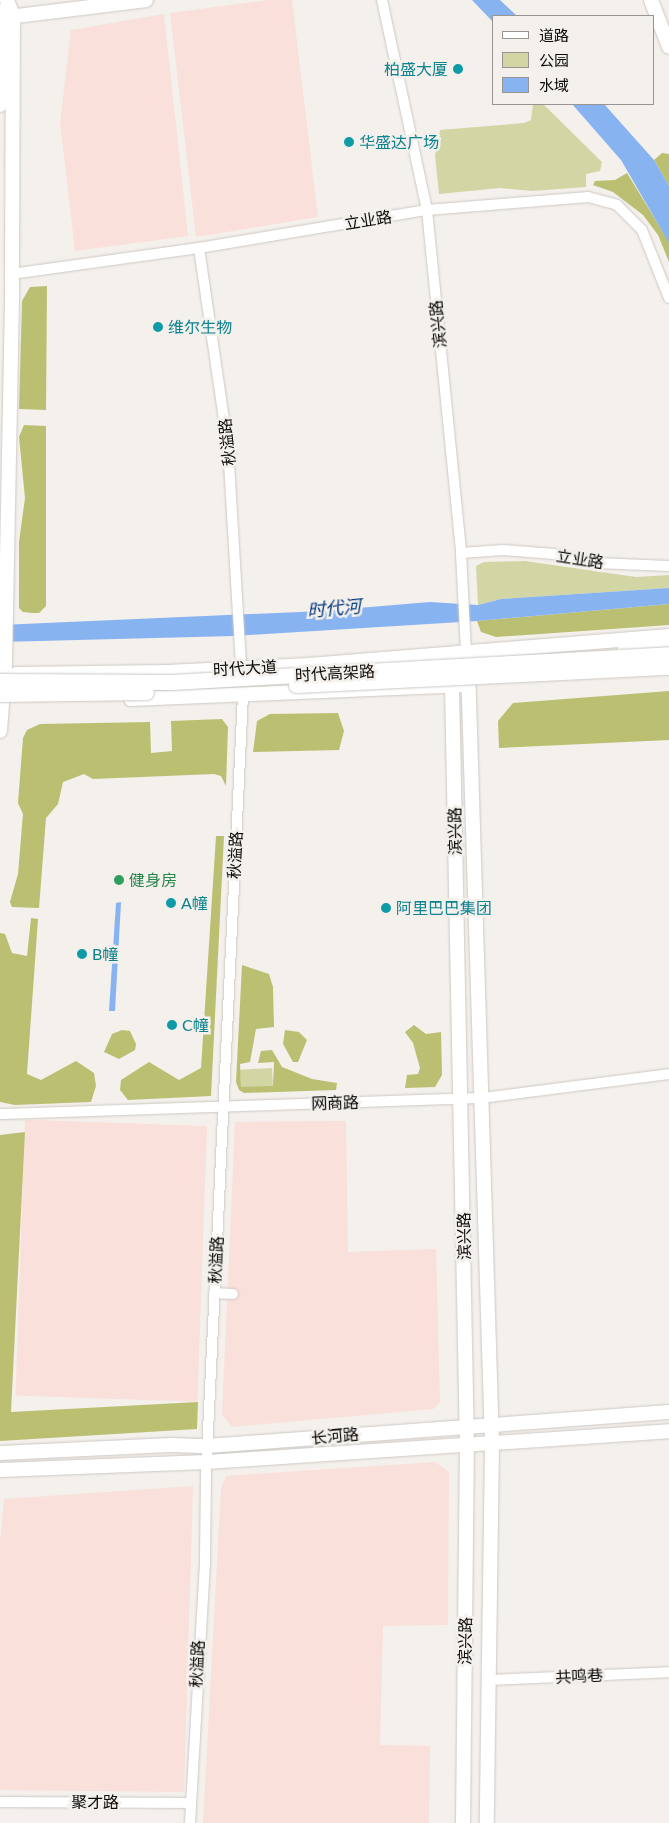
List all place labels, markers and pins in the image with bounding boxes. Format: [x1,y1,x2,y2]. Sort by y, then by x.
place label: 柏盛大厦 [384,59,448,79]
marker: 柏盛大厦 [452,63,464,75]
place label: 华盛达广场 [359,132,439,152]
marker: 华盛达广场 [343,136,355,148]
place label: 维尔生物 [168,317,232,337]
marker: 维尔生物 [152,321,164,333]
place label: 健身房 [129,870,177,890]
marker: 健身房 [113,874,125,886]
place label: A幢 [181,893,208,913]
marker: A幢 [165,897,177,909]
place label: 阿里巴巴集团 [396,898,492,918]
marker: 阿里巴巴集团 [380,902,392,914]
place label: B幢 [92,944,118,964]
marker: B幢 [76,948,88,960]
place label: C幢 [182,1015,209,1035]
marker: C幢 [166,1019,178,1031]

